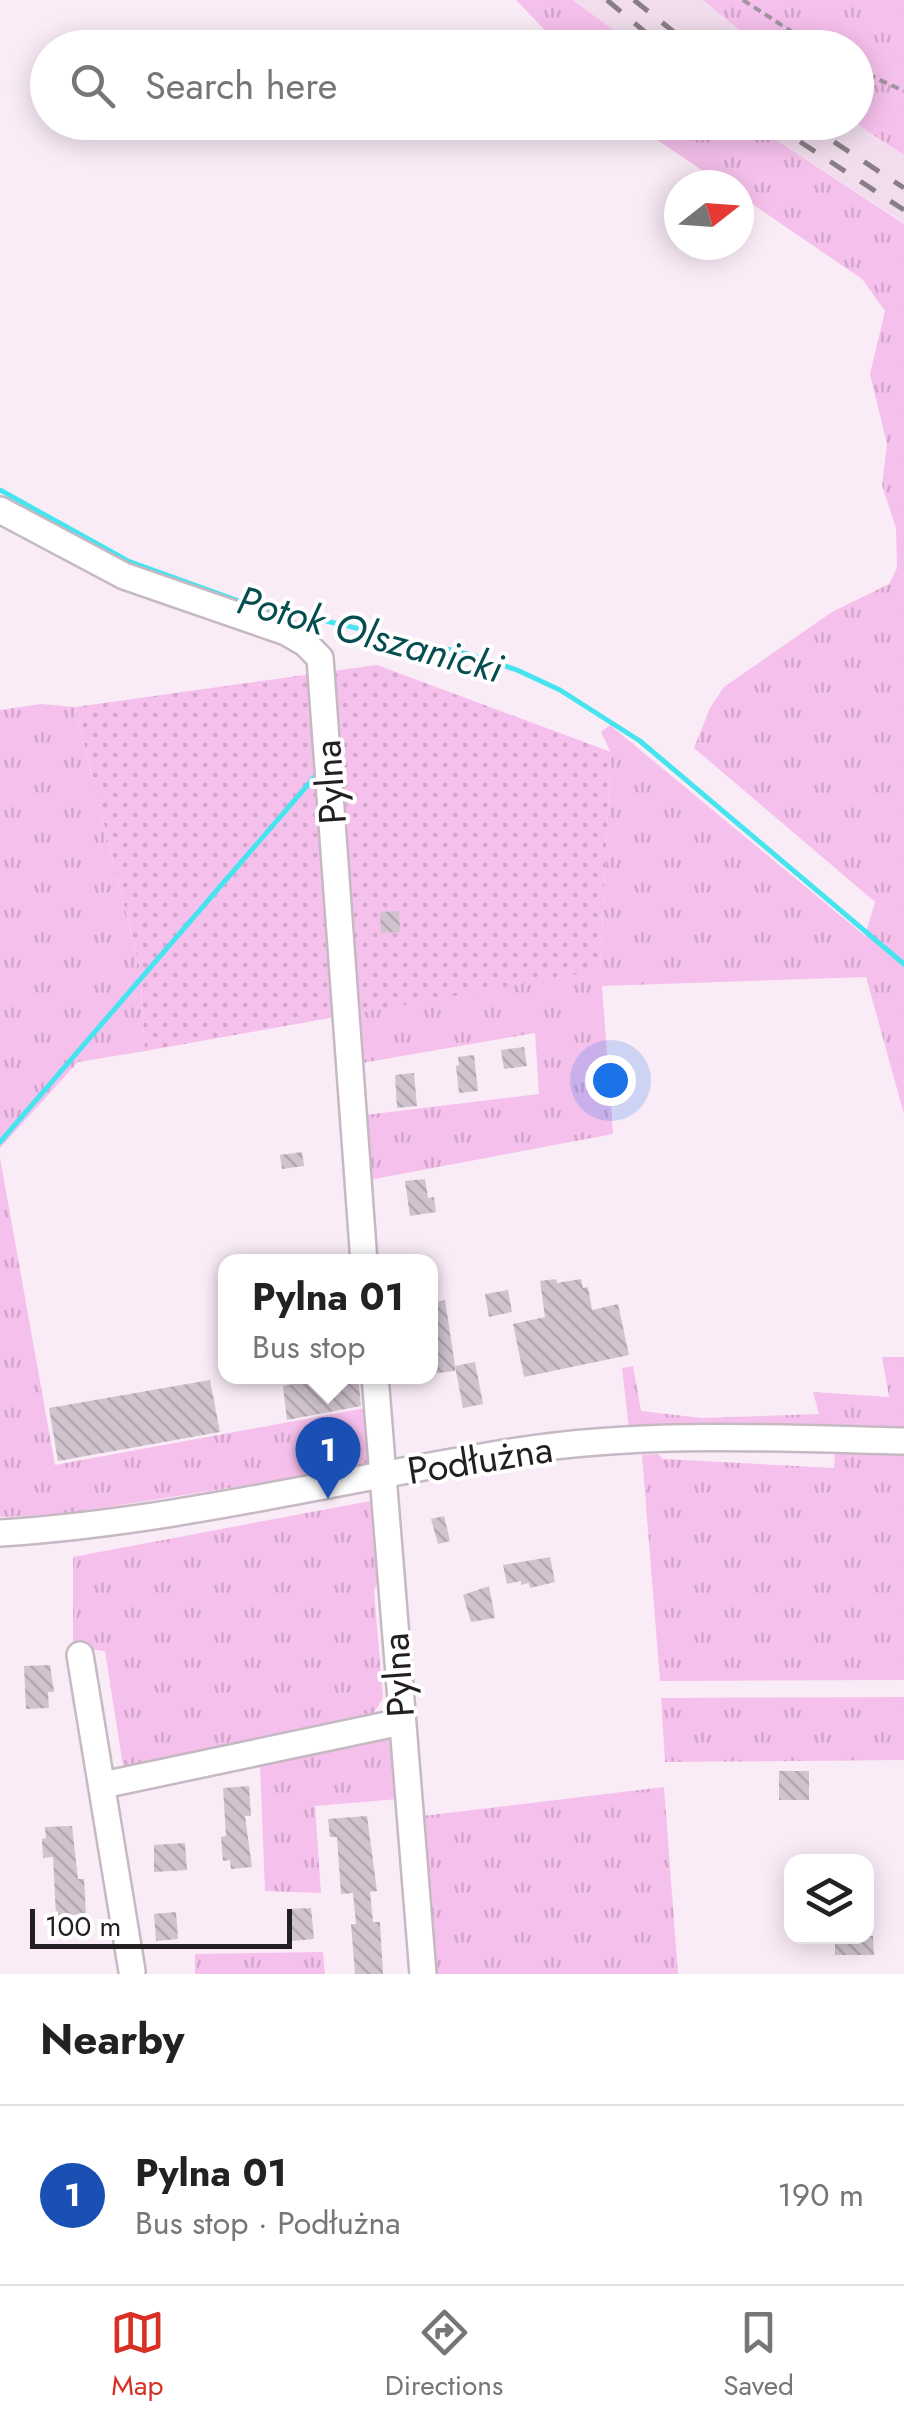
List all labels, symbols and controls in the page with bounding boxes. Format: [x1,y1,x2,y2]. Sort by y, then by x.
search box [30,30,874,140]
icon: search [65,58,120,113]
text: Search here [145,58,337,113]
north arrow [664,170,754,260]
water label: Potok Olszanicki [231,571,510,697]
street label: Pylna [299,738,360,826]
your location [585,1055,636,1106]
popup [218,1254,438,1384]
text: Pylna 01 [252,1269,404,1324]
text: Bus stop [252,1324,365,1370]
pin: 1 [296,1416,360,1499]
street label: Podłużna [403,1421,557,1498]
street label: Pylna [367,1631,428,1719]
map controls [784,1854,874,1944]
button: layers [784,1854,874,1944]
scale bar [30,1904,292,1948]
text: 100 m [45,1906,121,1947]
text: Nearby [40,2009,184,2070]
text: Pylna 01 [135,2145,287,2200]
text: 1 [64,2172,81,2218]
text: 190 m [777,2172,864,2218]
text: Bus stop · Podłużna [135,2200,401,2246]
tab: Map [110,2305,165,2406]
tab: Directions [385,2305,503,2406]
tab: Saved [723,2305,794,2406]

